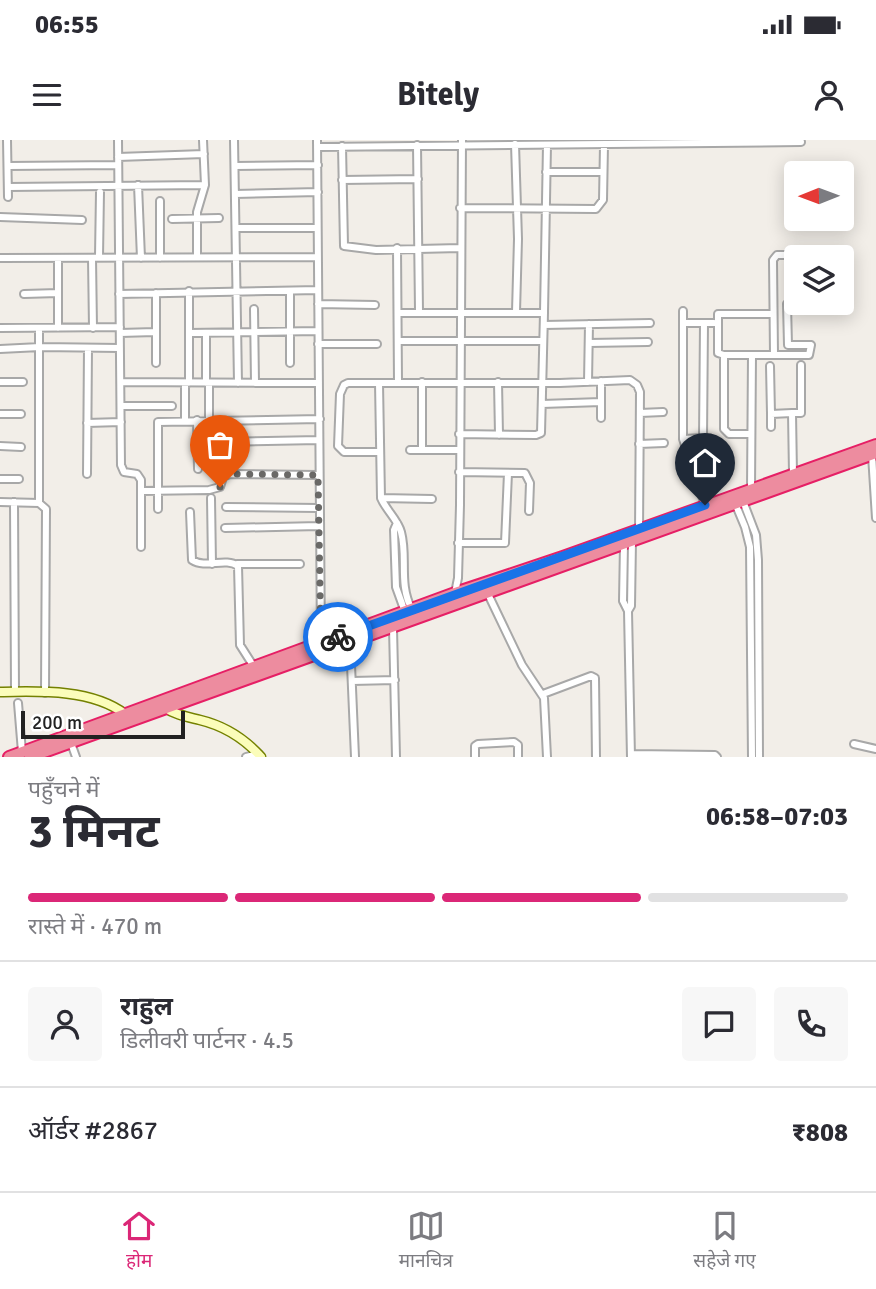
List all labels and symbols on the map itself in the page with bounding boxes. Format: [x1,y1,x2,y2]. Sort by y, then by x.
north arrow [784,161,854,231]
pin [190,415,250,487]
pin [675,433,735,505]
courier [303,602,373,672]
scale bar [21,708,186,740]

